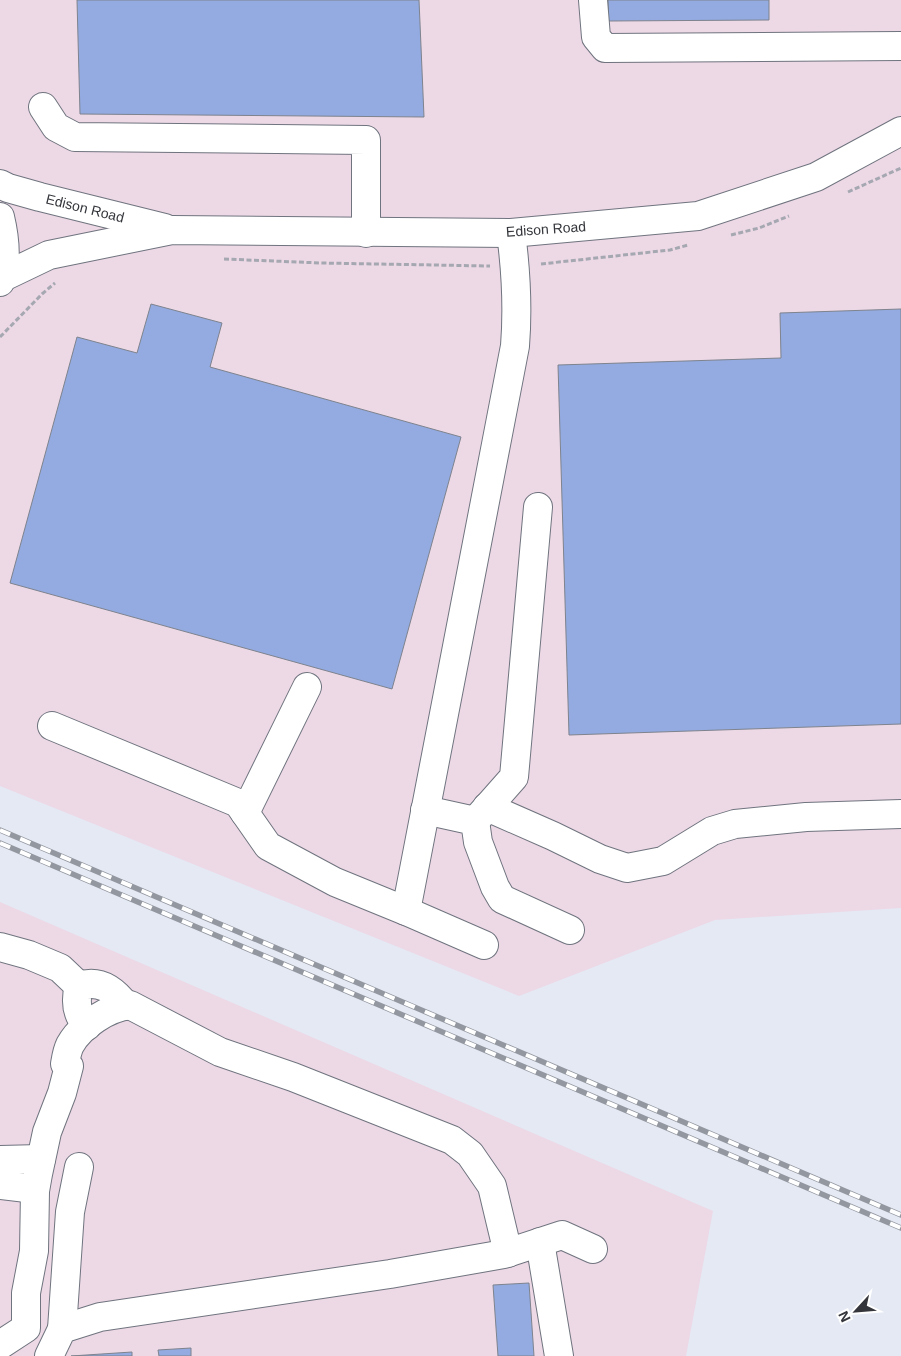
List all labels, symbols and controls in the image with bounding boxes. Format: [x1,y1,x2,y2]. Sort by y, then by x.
street label: Edison Road [44,191,126,225]
street label: Edison Road [505,218,587,240]
north arrow [831,1286,881,1336]
text: N [835,1309,854,1325]

